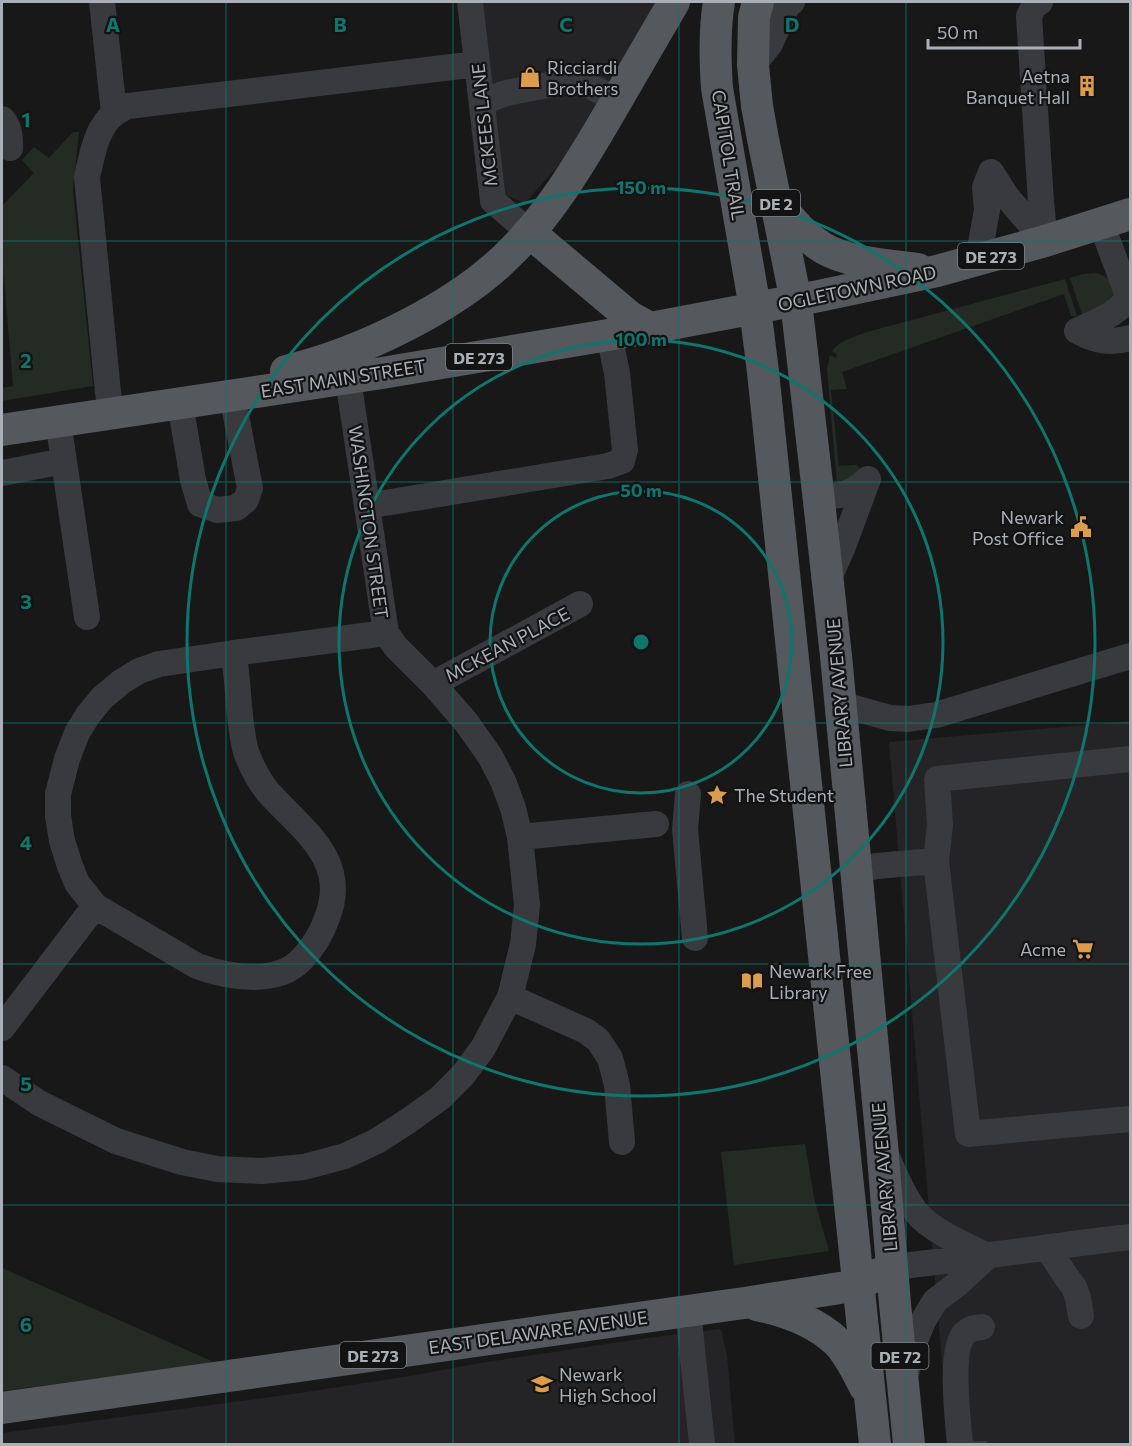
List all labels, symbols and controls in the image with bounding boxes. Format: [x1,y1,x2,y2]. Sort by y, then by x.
text: A [106,12,120,36]
text: B [333,12,347,36]
text: C [559,12,573,36]
text: D [785,12,799,36]
scale bar [928,12,1080,50]
text: 50 m [937,21,978,43]
place label: Ricciardi Brothers [547,56,618,99]
street label: MCKEES LANE [467,62,501,188]
shop icon: Ricciardi Brothers [518,65,542,89]
place label: Aetna Banquet Hall [966,65,1070,108]
building icon: Aetna Banquet Hall [1075,74,1099,98]
street label: CAPITOL TRAIL [708,88,750,222]
text: 1 [21,107,31,131]
text: 150 m [616,176,666,198]
road number: DE 2 [752,190,800,216]
road number: DE 273 [958,243,1024,269]
street label: OGLETOWN ROAD [776,260,938,316]
text: 100 m [615,328,667,350]
road number: DE 273 [446,344,512,370]
text: 2 [20,348,32,372]
street label: EAST MAIN STREET [259,354,427,402]
street label: WASHINGTON STREET [345,424,393,620]
text: 50 m [620,479,662,501]
place label: Newark Post Office [972,506,1064,549]
public building icon: Newark Post Office [1069,515,1093,539]
text: 3 [20,589,32,613]
street label: MCKEAN PLACE [441,602,573,686]
street label: LIBRARY AVENUE [822,617,856,769]
centre of rings [631,632,651,652]
place icon: The Student [705,783,729,807]
place label: The Student [734,784,834,806]
text: 4 [20,830,32,854]
supermarket icon: Acme [1071,937,1095,961]
place label: Acme [1020,938,1066,960]
place label: Newark Free Library [769,960,872,1003]
library icon: Newark Free Library [740,969,764,993]
text: 5 [20,1071,32,1095]
street label: LIBRARY AVENUE [867,1101,901,1253]
street label: EAST DELAWARE AVENUE [427,1306,649,1358]
text: 6 [20,1312,32,1336]
road number: DE 273 [340,1342,406,1368]
road number: DE 72 [872,1343,928,1369]
place label: Newark High School [559,1363,657,1406]
school or university icon: Newark High School [530,1372,554,1396]

